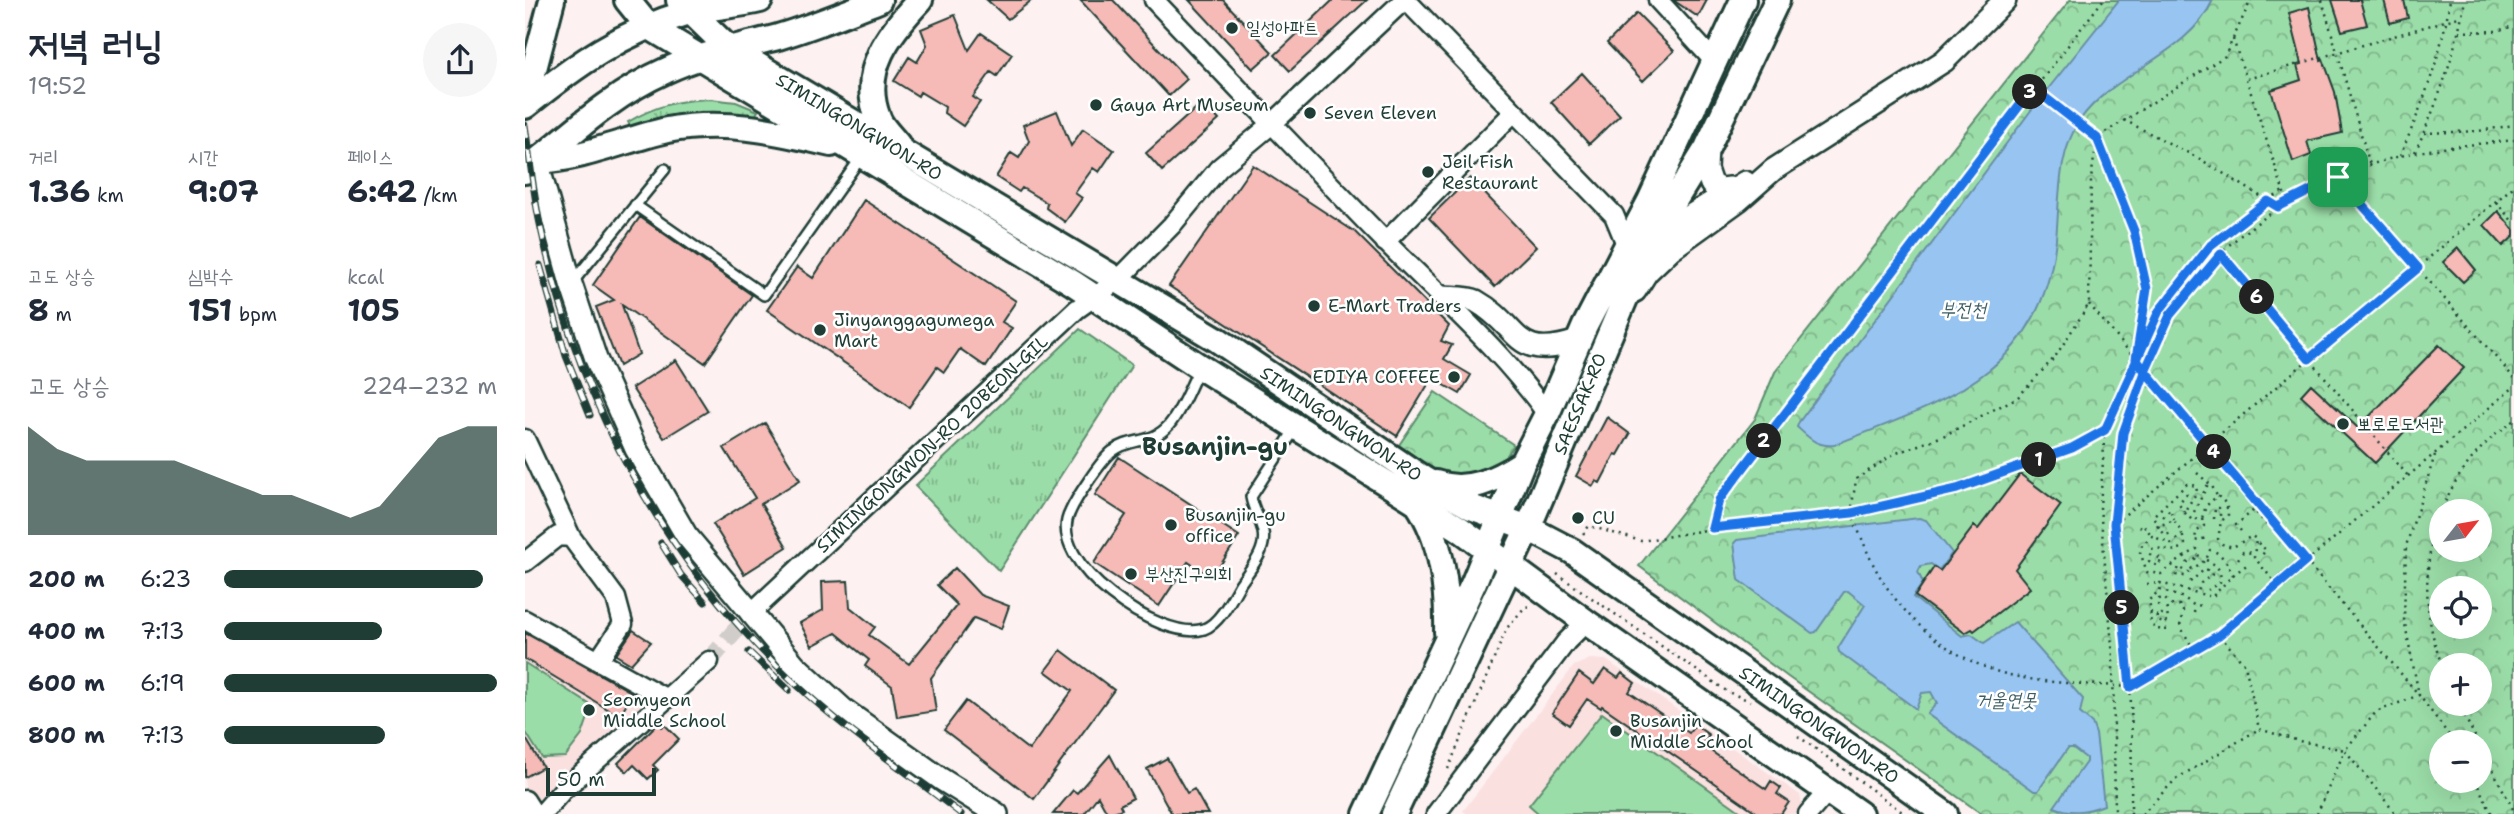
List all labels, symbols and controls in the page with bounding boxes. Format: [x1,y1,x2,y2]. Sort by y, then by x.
place label: 일성아파트 [1246,16,1318,40]
text: 저녁 러닝 [28,19,163,70]
marker: 일성아파트 [1224,20,1240,36]
button: share [423,23,497,97]
street label: SIMINGONGWON-RO [771,68,947,186]
text: 19:52 [28,71,87,101]
pin: 3 [2013,74,2047,110]
text: 3 [2023,79,2036,104]
place label: Gaya Art Museum [1110,93,1269,117]
marker: Gaya Art Museum [1088,97,1104,113]
place label: Seven Eleven [1324,101,1437,125]
marker: Seven Eleven [1302,105,1318,121]
text: 거리 [28,145,59,170]
text: 시간 [188,145,218,170]
text: 페이스 [347,145,393,170]
pin [2308,147,2368,207]
place label: Jeil Fish Restaurant [1442,150,1538,195]
icon: arrive [2319,158,2357,196]
marker: Jeil Fish Restaurant [1420,164,1436,180]
text: 1.36 [28,171,91,212]
text: 9:07 [188,171,259,212]
text: 6:42 [347,171,417,212]
text: km [91,183,124,208]
text: /km [417,183,458,208]
text: 고도 상승 [28,264,96,289]
text: 심박수 [188,264,234,289]
text: kcal [347,265,384,290]
pin: 6 [2239,280,2275,314]
text: 6 [2250,284,2263,309]
text: 8 [28,290,49,331]
text: 151 [188,290,232,331]
text: 105 [347,290,400,331]
place label: E-Mart Traders [1328,294,1462,318]
water label: 부전천 [1940,297,1988,322]
marker: E-Mart Traders [1306,298,1322,314]
text: m [49,302,72,327]
text: bpm [232,302,277,327]
place label: Jinyanggagumega Mart [834,308,994,353]
marker: Jinyanggagumega Mart [812,322,828,338]
street label: SIMINGONGWON-RO 20BEON-GIL [811,330,1053,558]
street label: SAESSAK-RO [1548,350,1612,458]
street label: SIMINGONGWON-RO [1256,361,1426,487]
place label: EDIYA COFFEE [1313,365,1440,389]
marker: EDIYA COFFEE [1446,369,1462,385]
text: 고도 상승 [28,371,110,401]
text: 224–232 m [362,371,497,401]
place label: 뽀로로도서관 [2357,412,2444,436]
marker: 뽀로로도서관 [2335,416,2351,432]
pin: 2 [1747,424,1781,458]
text: 2 [1757,428,1770,453]
district label: Busanjin-gu [1142,431,1288,463]
pin: 4 [2197,434,2231,470]
text: 4 [2207,439,2220,464]
pin: 1 [2021,442,2057,477]
text: 1 [2034,447,2043,472]
north arrow [2429,499,2492,562]
map controls [2429,499,2492,793]
place label: Busanjin-gu office [1185,503,1286,548]
place label: CU [1592,506,1615,530]
marker: CU [1570,510,1586,526]
marker: Busanjin-gu office [1163,517,1179,533]
place label: 부산진구의회 [1145,562,1232,586]
text: 200 m [28,564,105,594]
text: 6:23 [140,564,191,594]
marker: 부산진구의회 [1123,566,1139,582]
button: locate [2429,576,2492,639]
pin: 5 [2105,590,2139,626]
text: 5 [2116,595,2127,620]
text: 400 m [28,616,105,646]
text: 7:13 [140,616,185,646]
button: + [2429,653,2492,716]
street label: SIMINGONGWON-RO [1734,661,1904,789]
text: 600 m [28,668,105,698]
text: 6:19 [140,668,185,698]
water label: 거울연못 [1975,687,2037,712]
place label: Seomyeon Middle School [603,688,727,733]
marker: Seomyeon Middle School [581,702,597,718]
place label: Busanjin Middle School [1630,709,1754,754]
text: 800 m [28,720,105,750]
text: 7:13 [140,720,185,750]
marker: Busanjin Middle School [1608,723,1624,739]
button: − [2429,730,2492,793]
scale bar [546,765,656,797]
text: 50 m [557,767,605,792]

